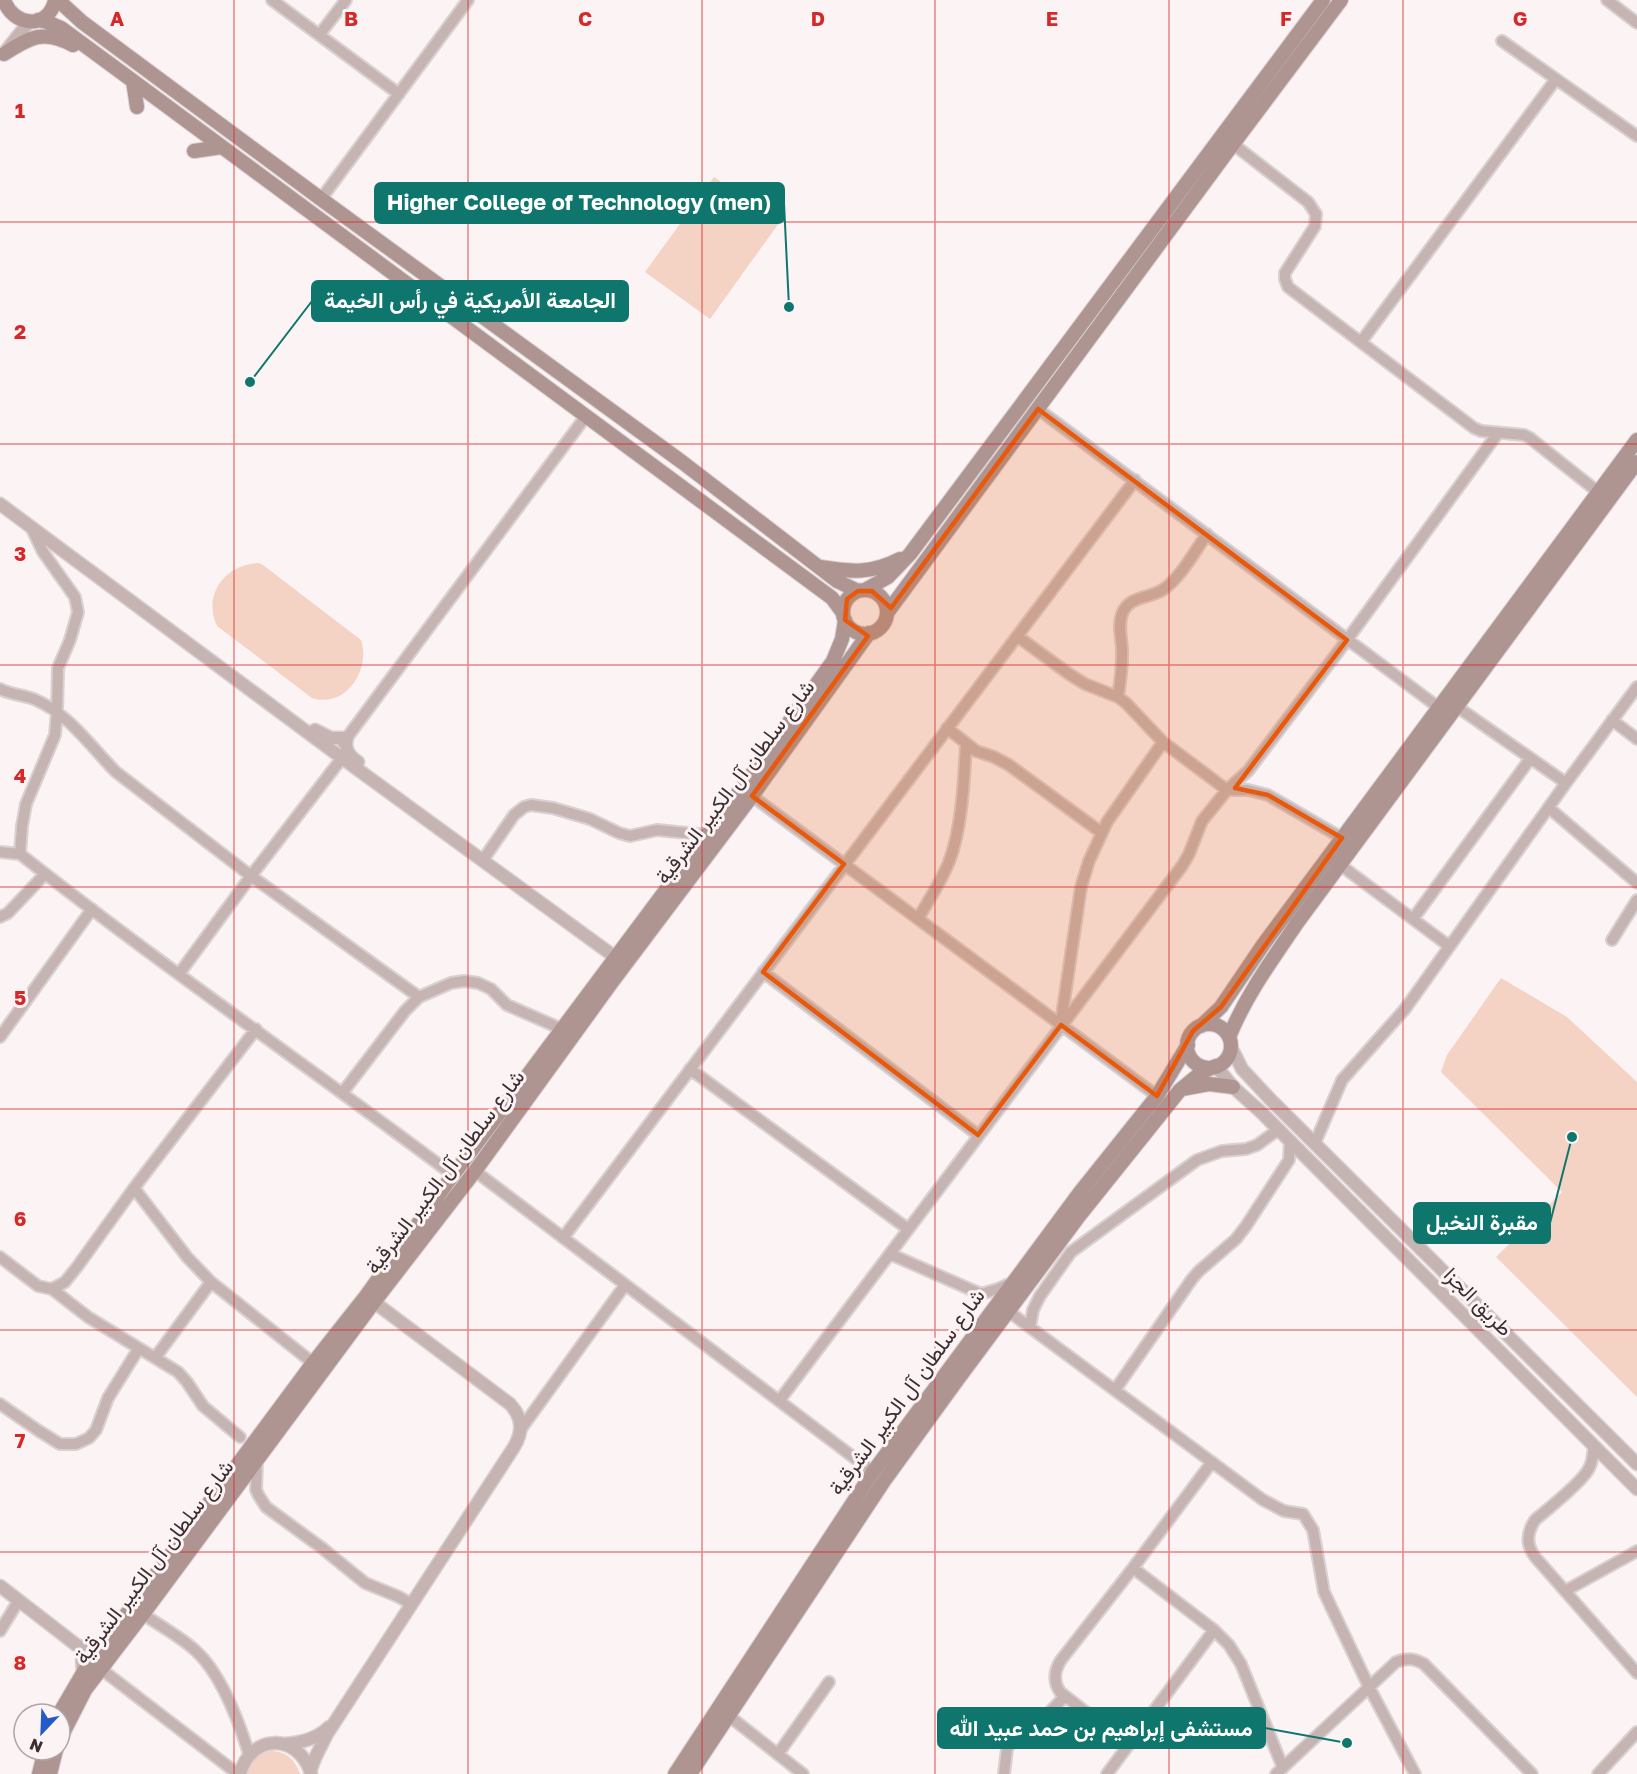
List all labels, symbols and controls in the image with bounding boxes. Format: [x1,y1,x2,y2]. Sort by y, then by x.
text: A [110,6,124,30]
text: B [344,6,358,30]
text: C [578,6,592,30]
text: D [811,6,825,30]
text: E [1046,6,1058,30]
text: F [1280,6,1292,30]
text: G [1513,6,1527,30]
text: 1 [15,98,25,122]
callout: Higher College of Technology (men) [375,183,784,223]
text: Higher College of Technology (men) [387,188,771,215]
callout: الجامعة الأمريكية في رأس الخيمة [312,281,628,321]
text: الجامعة الأمريكية في رأس الخيمة [324,286,616,319]
text: 2 [14,319,26,343]
text: 3 [14,541,26,565]
street label: شارع سلطان آل الكبير الشرقية [649,674,821,890]
text: 4 [14,763,26,787]
text: 5 [14,985,26,1009]
street label: شارع سلطان آل الكبير الشرقية [359,1064,531,1280]
callout: مقبرة النخيل [1414,1203,1550,1243]
text: 6 [14,1206,26,1230]
text: مقبرة النخيل [1426,1208,1538,1236]
street label: طريق الجزا [1438,1261,1519,1342]
street label: شارع سلطان آل الكبير الشرقية [823,1283,991,1501]
text: 7 [15,1428,26,1452]
street label: شارع سلطان آل الكبير الشرقية [68,1454,240,1670]
text: 8 [14,1650,26,1674]
north arrow [12,1702,72,1762]
callout: مستشفى إبراهيم بن حمد عبيد الله [938,1708,1265,1748]
text: مستشفى إبراهيم بن حمد عبيد الله [949,1714,1253,1743]
text: N [27,1734,46,1757]

